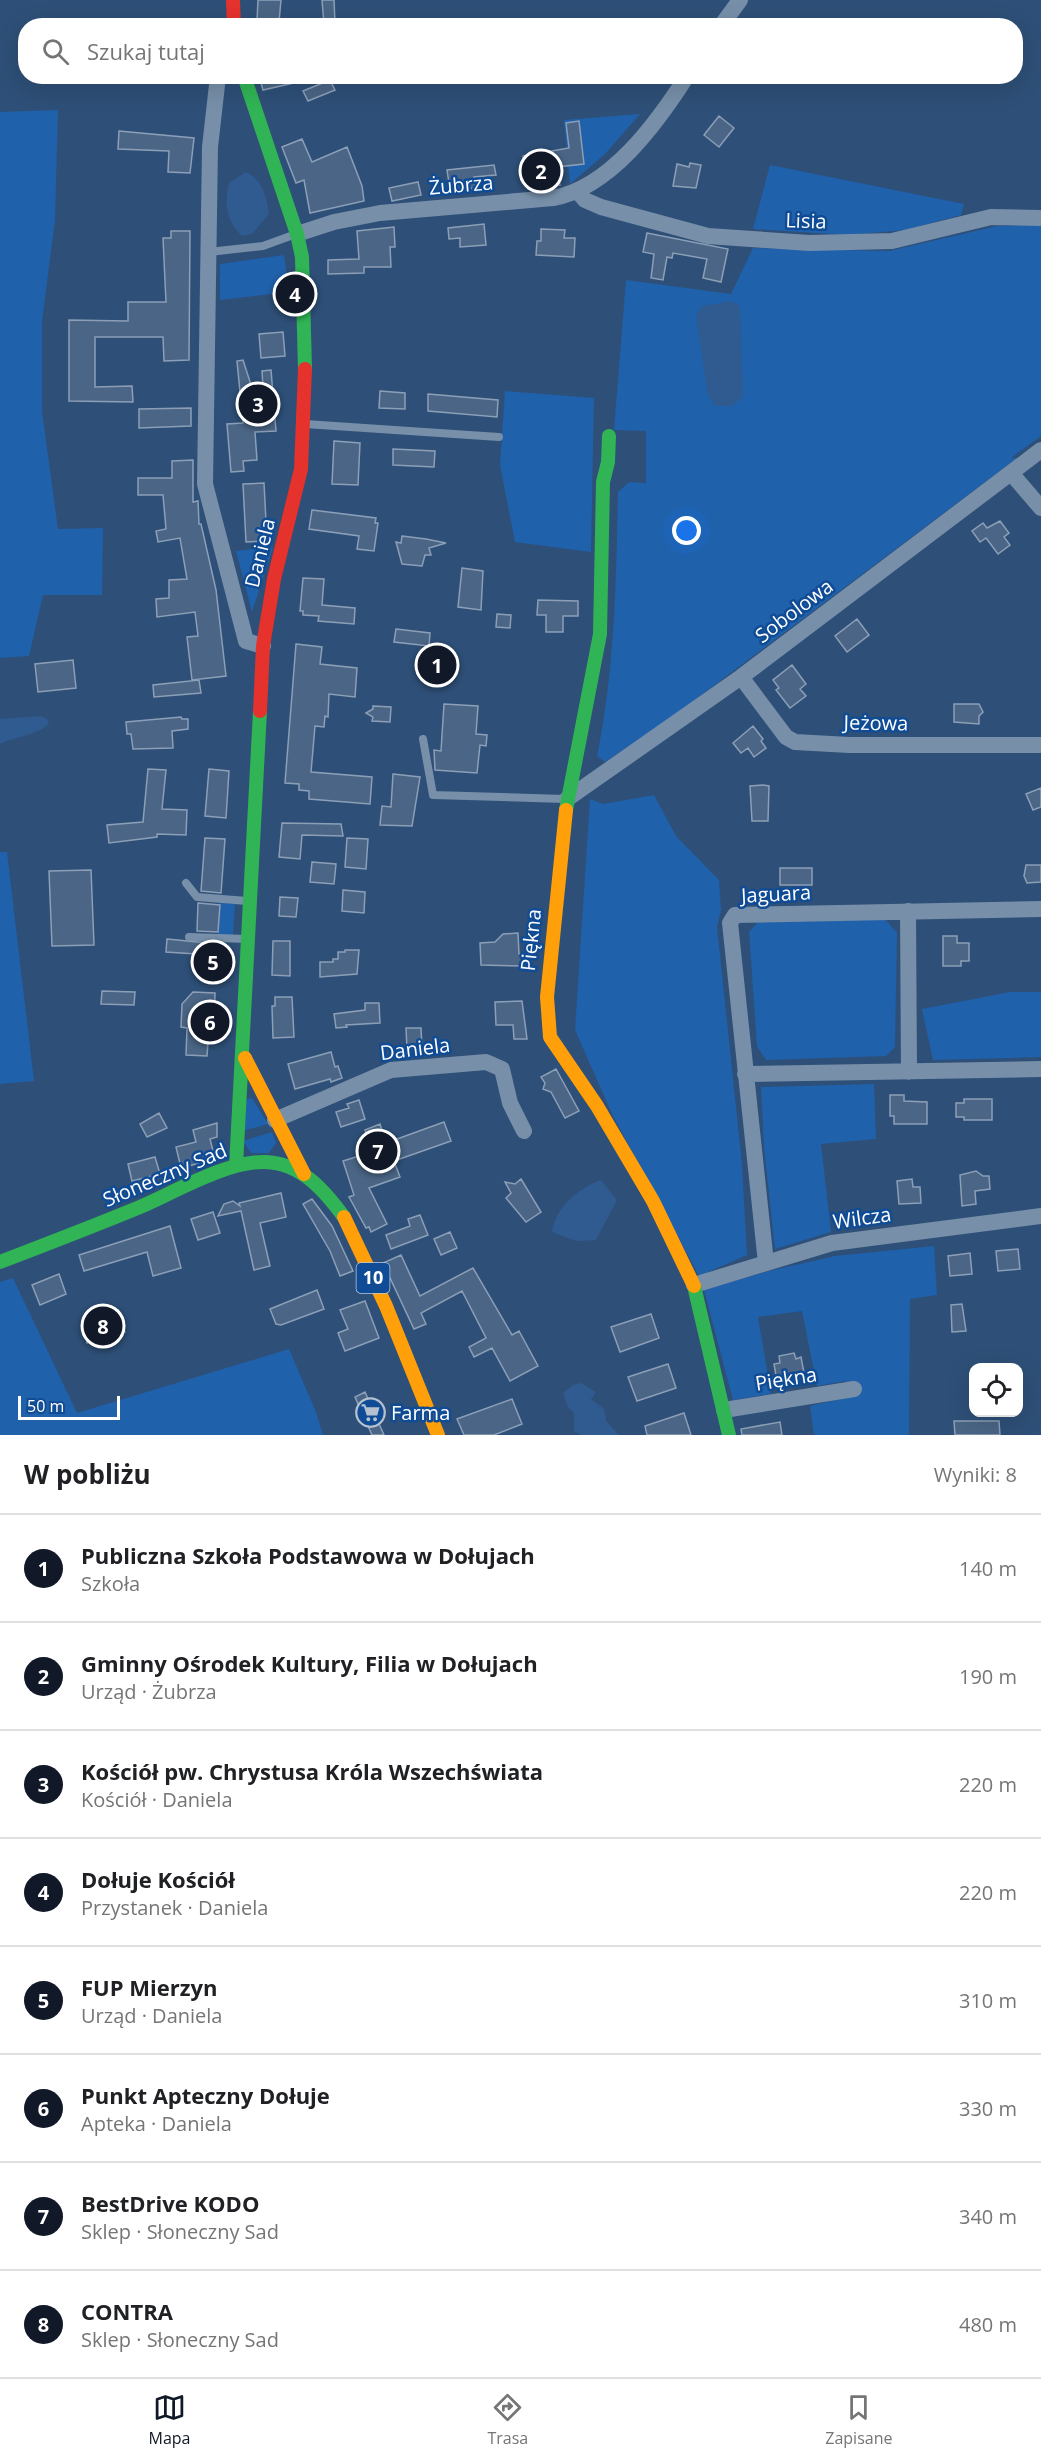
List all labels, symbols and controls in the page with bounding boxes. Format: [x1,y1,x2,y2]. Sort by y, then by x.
search box [18,18,1023,84]
icon: search [39,35,72,68]
text: Szukaj tutaj [87,36,205,66]
pin: 2 [522,148,560,194]
street label: Żubrza [428,168,494,201]
street label: Lisia [785,206,827,235]
pin: 4 [276,272,314,316]
pin: 3 [238,382,278,426]
street label: Daniela [238,515,281,590]
your location [672,516,701,545]
street label: Sobolowa [749,572,838,649]
pin: 1 [418,642,456,688]
street label: Jeżowa [841,708,909,737]
street label: Jaguara [738,878,812,909]
street label: Piękna [514,908,547,972]
pin: 5 [194,940,232,984]
pin: 6 [190,1000,230,1044]
street label: Daniela [378,1031,451,1066]
pin: 7 [358,1128,398,1174]
street label: Słoneczny Sad [99,1136,231,1213]
street label: Wilcza [831,1200,893,1235]
road number: 10 [356,1263,389,1293]
pin: 8 [84,1304,122,1348]
street label: Piękna [753,1360,819,1397]
map controls [969,1363,1023,1417]
button: locate [969,1363,1023,1417]
scale bar [18,1393,120,1420]
text: 50 m [27,1395,64,1417]
supermarket icon: Farma [354,1397,386,1429]
place label: Farma [391,1399,450,1426]
text: W pobliżu [24,1456,151,1492]
text: Wyniki: 8 [934,1461,1017,1488]
text: Publiczna Szkoła Podstawowa w Dołujach [81,1540,535,1570]
text: 1 [38,1555,49,1582]
text: 140 m [959,1555,1017,1582]
text: Szkoła [81,1570,140,1597]
text: Gminny Ośrodek Kultury, Filia w Dołujach [81,1648,538,1678]
text: 2 [38,1663,49,1690]
text: 190 m [959,1663,1017,1690]
text: Urząd · Żubrza [81,1678,217,1705]
text: Kościół pw. Chrystusa Króla Wszechświata [81,1756,543,1786]
text: 3 [38,1771,49,1798]
text: 220 m [959,1771,1017,1798]
text: Kościół · Daniela [81,1786,233,1813]
text: Dołuje Kościół [81,1864,235,1894]
text: 4 [38,1879,49,1906]
text: 220 m [959,1879,1017,1906]
text: Przystanek · Daniela [81,1894,268,1921]
text: FUP Mierzyn [81,1972,217,2002]
text: 5 [38,1987,49,2014]
text: 310 m [959,1987,1017,2014]
text: Urząd · Daniela [81,2002,222,2029]
text: Punkt Apteczny Dołuje [81,2080,330,2110]
text: 6 [38,2095,49,2122]
text: 330 m [959,2095,1017,2122]
text: Apteka · Daniela [81,2110,232,2137]
text: BestDrive KODO [81,2188,259,2218]
text: 7 [38,2203,49,2230]
text: 340 m [959,2203,1017,2230]
text: Sklep · Słoneczny Sad [81,2218,279,2245]
text: CONTRA [81,2296,173,2326]
text: 8 [38,2311,49,2338]
text: 480 m [959,2311,1017,2338]
text: Sklep · Słoneczny Sad [81,2326,279,2353]
tab: Mapa [149,2391,190,2449]
tab: Trasa [487,2391,528,2449]
tab: Zapisane [825,2391,892,2449]

